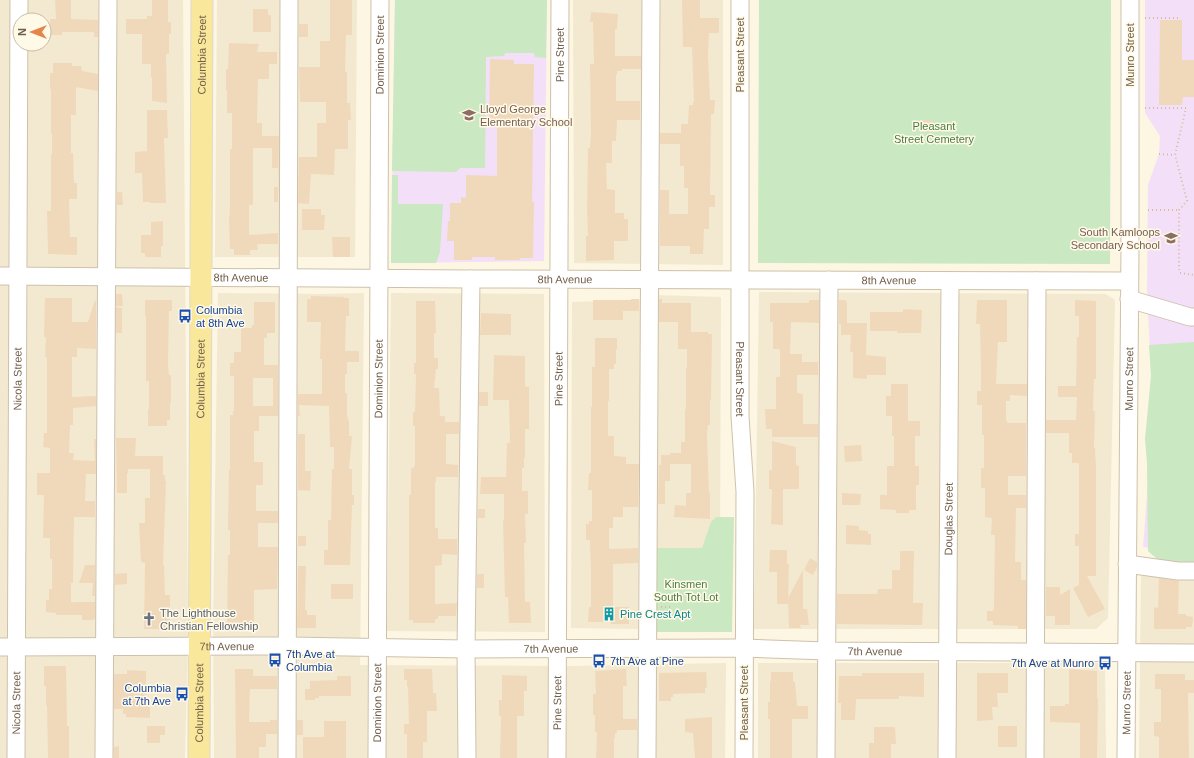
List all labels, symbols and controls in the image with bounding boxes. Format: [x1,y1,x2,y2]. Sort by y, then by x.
north arrow [12,12,52,52]
street label: Columbia Street [196,15,208,95]
street label: Dominion Street [374,15,386,95]
street label: Pleasant Street [734,17,746,93]
street label: Munro Street [1124,23,1136,87]
text: N [16,28,28,36]
street label: Pine Street [554,28,566,82]
place label: Lloyd George Elementary School [480,103,572,128]
school or university icon: Lloyd George Elementary School [461,107,477,123]
park label: Pleasant Street Cemetery [894,120,975,145]
place label: South Kamloops Secondary School [1071,226,1160,251]
school or university icon: South Kamloops Secondary School [1163,230,1179,246]
street label: 8th Avenue [214,271,268,284]
street label: 8th Avenue [538,273,592,285]
street label: 8th Avenue [862,274,916,286]
place label: Columbia at 8th Ave [196,304,245,329]
bus stop icon: Columbia at 8th Ave [177,308,193,324]
street label: Columbia Street [194,339,207,419]
street label: Dominion Street [372,339,385,419]
street label: Pleasant Street [734,341,746,417]
street label: Nicola Street [11,347,24,411]
street label: Munro Street [1123,347,1135,411]
street label: Pine Street [552,352,565,406]
street label: Douglas Street [942,483,955,555]
park label: Kinsmen South Tot Lot [654,578,718,603]
building icon: Pine Crest Apt [601,606,617,622]
place label: The Lighthouse Christian Fellowship [160,607,258,632]
place label: Pine Crest Apt [620,608,690,620]
church icon: The Lighthouse Christian Fellowship [141,611,157,627]
street label: 7th Avenue [200,640,254,652]
street label: 7th Avenue [523,643,578,655]
street label: 7th Avenue [847,645,902,657]
place label: 7th Ave at Columbia [286,648,335,673]
bus stop icon: 7th Ave at Columbia [267,652,283,668]
bus stop icon: 7th Ave at Pine [591,653,607,669]
place label: 7th Ave at Pine [610,655,684,667]
bus stop icon: 7th Ave at Munro [1097,655,1113,671]
place label: 7th Ave at Munro [1011,657,1094,669]
street label: Columbia Street [193,663,205,743]
street label: Dominion Street [371,663,383,743]
street label: Pleasant Street [738,665,750,741]
street label: Nicola Street [10,671,22,735]
street label: Munro Street [1120,671,1133,735]
street label: Pine Street [551,676,563,730]
place label: Columbia at 7th Ave [122,682,172,707]
bus stop icon: Columbia at 7th Ave [174,686,190,702]

